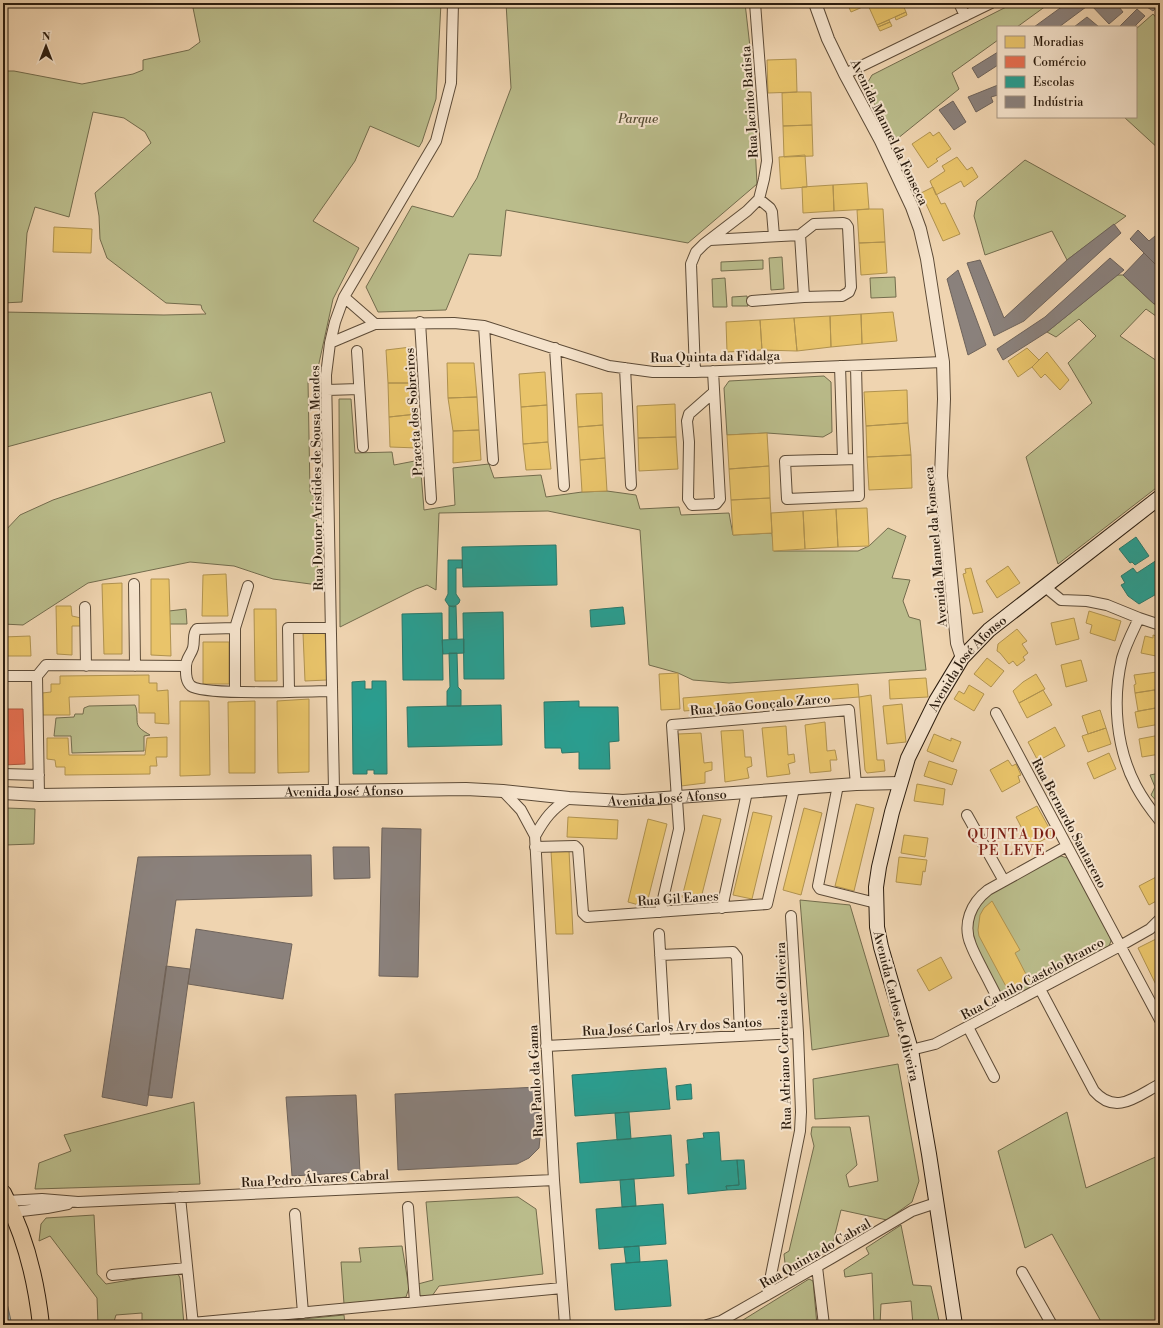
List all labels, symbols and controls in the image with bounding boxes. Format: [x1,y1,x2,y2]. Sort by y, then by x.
north arrow [26,26,66,66]
legend [997,26,1137,118]
text: N [42,30,51,44]
text: Moradias [1033,35,1084,50]
street label: Rua Jacinto Batista [738,45,762,159]
text: Comércio [1033,55,1087,70]
street label: Avenida Manuel da Fonseca [846,56,932,209]
text: Escolas [1033,75,1074,90]
text: Indústria [1033,95,1084,110]
park label: Parque [617,111,658,127]
street label: Praceta dos Sobreiros [402,347,426,476]
street label: Rua Quinta da Fidalga [650,348,780,366]
street label: Rua Doutor Aristides de Sousa Mendes [307,365,327,591]
street label: Avenida Manuel da Fonseca [921,466,951,629]
street label: Avenida José Afonso [925,612,1010,715]
street label: Rua João Gonçalo Zarco [689,691,831,719]
street label: Rua Bernardo Santareno [1028,756,1110,891]
street label: Avenida José Afonso [283,783,404,801]
street label: Avenida José Afonso [606,786,727,810]
district label: QUINTA DO PÉ LEVE [967,826,1057,860]
street label: Rua Gil Eanes [637,888,720,910]
street label: Avenida Carlos de Oliveira [869,928,923,1084]
street label: Rua Camilo Castelo Branco [958,934,1107,1023]
street label: Rua Adriano Correia de Oliveira [773,941,795,1130]
street label: Rua José Carlos Ary dos Santos [582,1014,763,1040]
street label: Rua Paulo da Gama [525,1024,547,1138]
street label: Rua Pedro Álvares Cabral [241,1166,390,1191]
street label: Rua Quinta do Cabral [757,1215,874,1292]

